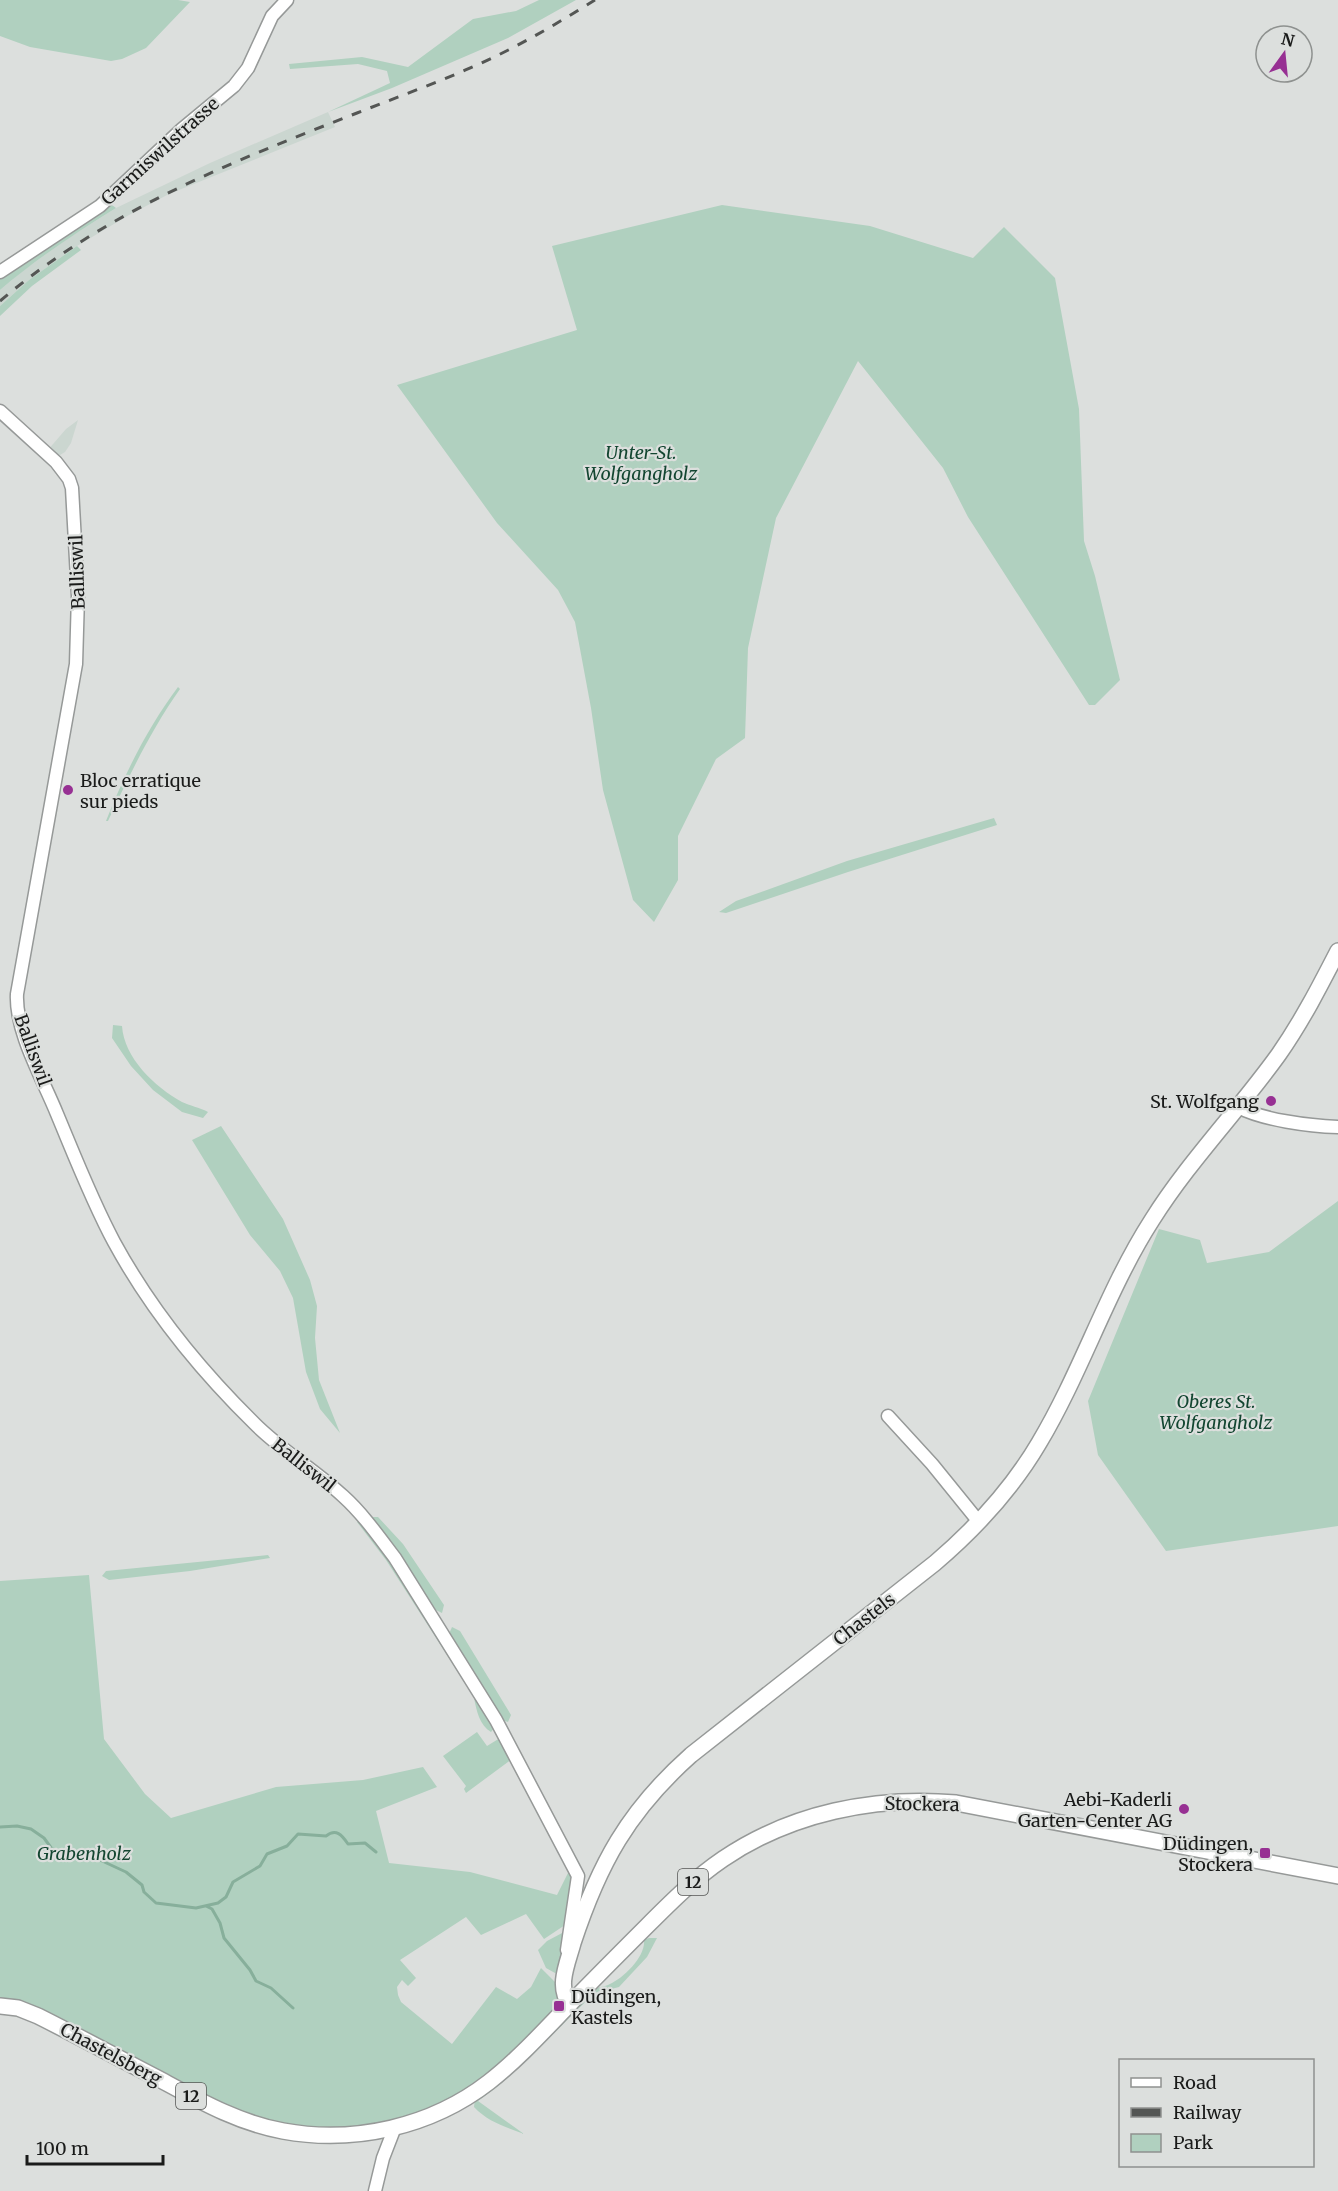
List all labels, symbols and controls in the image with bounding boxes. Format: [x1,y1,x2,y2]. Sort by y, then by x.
north arrow [1254,24,1314,84]
text: N [1279,28,1297,51]
street label: Garmiswilstrasse [96,92,224,210]
park label: Unter-St. Wolfgangholz [585,441,698,485]
street label: Balliswil [64,534,90,610]
place label: Bloc erratique sur pieds [80,769,201,813]
marker: Bloc erratique sur pieds [61,783,75,797]
street label: Balliswil [9,1011,57,1090]
place label: St. Wolfgang [1150,1090,1259,1113]
marker: St. Wolfgang [1264,1094,1278,1108]
park label: Oberes St. Wolfgangholz [1160,1390,1273,1434]
street label: Balliswil [267,1433,341,1497]
street label: Chastels [828,1587,900,1650]
place label: Aebi-Kaderli Garten-Center AG [1018,1788,1172,1832]
street label: Stockera [884,1792,960,1816]
marker: Aebi-Kaderli Garten-Center AG [1177,1802,1191,1816]
place label: Düdingen, Stockera [1163,1832,1253,1876]
park label: Grabenholz [37,1842,132,1865]
marker: Düdingen, Stockera [1258,1846,1272,1860]
road number: 12 [678,1869,708,1895]
place label: Düdingen, Kastels [571,1985,661,2029]
marker: Düdingen, Kastels [552,1999,566,2013]
street label: Chastelsberg [56,2018,166,2090]
legend [1119,2059,1314,2167]
text: Road [1173,2071,1217,2094]
road number: 12 [176,2083,206,2109]
text: Railway [1173,2101,1242,2124]
scale bar [27,2128,164,2166]
text: Park [1173,2131,1214,2154]
text: 100 m [36,2137,89,2160]

